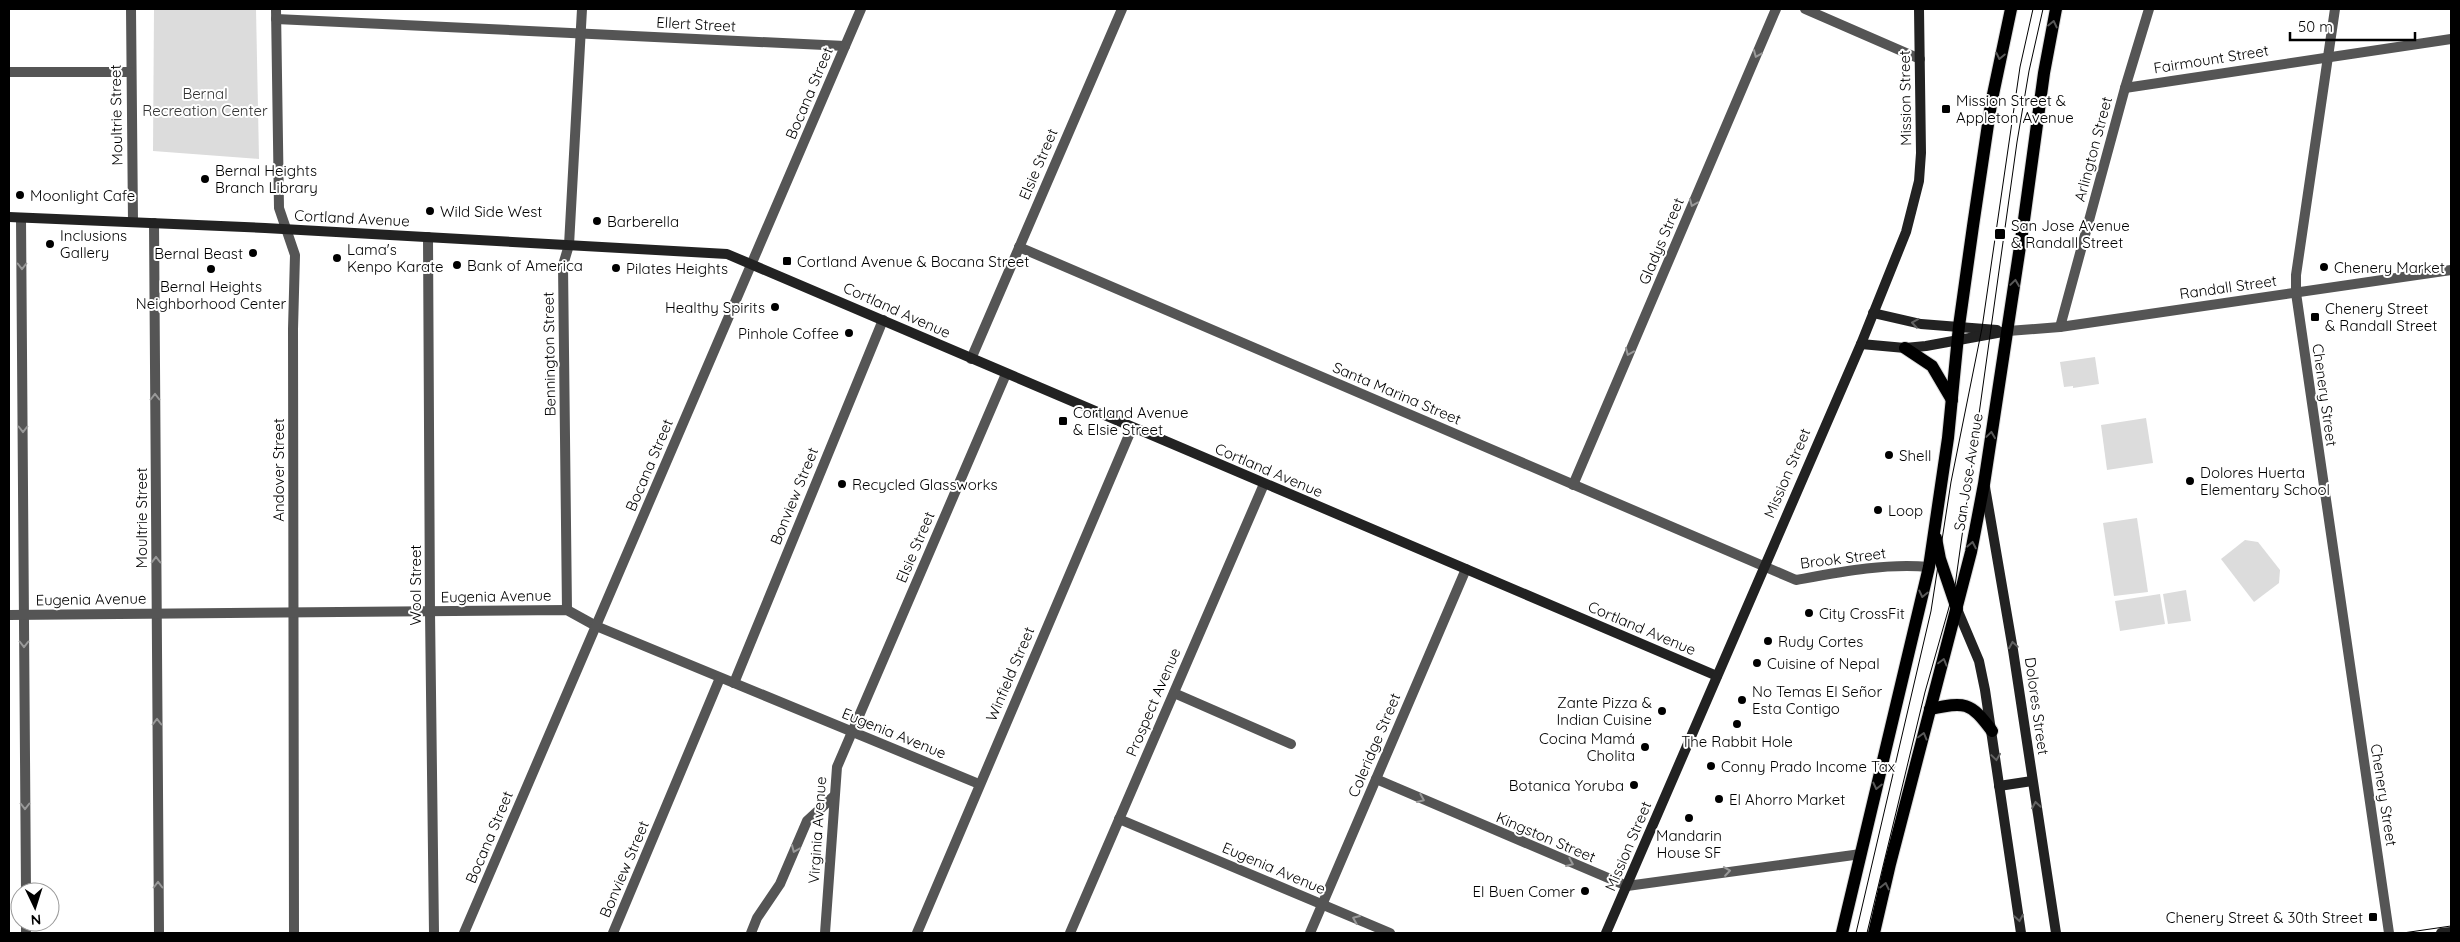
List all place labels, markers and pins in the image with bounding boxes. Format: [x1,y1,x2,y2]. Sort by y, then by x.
place label: Mission Street & Appleton Avenue [1956,91,2074,127]
marker: Mission Street & Appleton Avenue [1940,103,1952,115]
place label: Bernal Heights Branch Library [215,161,318,197]
marker: Bernal Heights Branch Library [199,173,211,185]
place label: Moonlight Cafe [30,186,135,205]
marker: Moonlight Cafe [14,189,26,201]
place label: Wild Side West [440,202,542,221]
marker: Wild Side West [424,205,436,217]
place label: Barberella [607,212,679,231]
marker: Barberella [591,215,603,227]
place label: San Jose Avenue & Randall Street [2011,216,2130,252]
place label: Inclusions Gallery [60,226,127,262]
marker: San Jose Avenue & Randall Street [1993,227,2007,241]
marker: Inclusions Gallery [44,238,56,250]
place label: Lama's Kenpo Karate [347,240,444,276]
place label: Bernal Beast [154,244,243,263]
marker: Bernal Beast [247,247,259,259]
marker: Lama's Kenpo Karate [331,252,343,264]
place label: Cortland Avenue & Bocana Street [797,252,1029,271]
marker: Cortland Avenue & Bocana Street [781,255,793,267]
place label: Bank of America [467,256,583,275]
place label: Chenery Market [2334,258,2445,277]
marker: Bank of America [451,259,463,271]
place label: Pilates Heights [626,259,728,278]
marker: Chenery Market [2318,261,2330,273]
marker: Pilates Heights [610,262,622,274]
marker: Bernal Heights Neighborhood Center [205,263,217,275]
place label: Bernal Heights Neighborhood Center [136,277,286,313]
place label: Healthy Spirits [665,298,765,317]
place label: Chenery Street & Randall Street [2325,299,2437,335]
marker: Healthy Spirits [769,301,781,313]
marker: Chenery Street & Randall Street [2309,311,2321,323]
place label: Pinhole Coffee [738,324,839,343]
marker: Pinhole Coffee [843,327,855,339]
place label: Cortland Avenue & Elsie Street [1073,403,1188,439]
marker: Cortland Avenue & Elsie Street [1057,415,1069,427]
place label: Shell [1899,446,1931,465]
marker: Shell [1883,449,1895,461]
place label: Dolores Huerta Elementary School [2200,463,2330,499]
place label: Recycled Glassworks [852,475,998,494]
marker: Dolores Huerta Elementary School [2184,475,2196,487]
marker: Recycled Glassworks [836,478,848,490]
place label: Loop [1888,501,1923,520]
marker: Loop [1872,504,1884,516]
place label: City CrossFit [1819,604,1905,623]
marker: City CrossFit [1803,607,1815,619]
place label: Rudy Cortes [1778,632,1863,651]
marker: Rudy Cortes [1762,635,1774,647]
place label: Cuisine of Nepal [1767,654,1880,673]
marker: Cuisine of Nepal [1751,657,1763,669]
place label: No Temas El Señor Esta Contigo [1752,682,1882,718]
place label: Zante Pizza & Indian Cuisine [1556,693,1652,729]
marker: No Temas El Señor Esta Contigo [1736,694,1748,706]
marker: Zante Pizza & Indian Cuisine [1656,705,1668,717]
marker: The Rabbit Hole [1731,718,1743,730]
place label: Cocina Mamá Cholita [1539,729,1635,765]
place label: The Rabbit Hole [1681,732,1793,751]
marker: Cocina Mamá Cholita [1639,741,1651,753]
place label: Conny Prado Income Tax [1721,757,1895,776]
marker: Conny Prado Income Tax [1705,760,1717,772]
place label: Botanica Yoruba [1509,776,1624,795]
marker: Botanica Yoruba [1628,779,1640,791]
place label: El Ahorro Market [1729,790,1845,809]
marker: El Ahorro Market [1713,793,1725,805]
marker: Mandarin House SF [1683,812,1695,824]
place label: Mandarin House SF [1656,826,1722,862]
place label: El Buen Comer [1473,882,1575,901]
marker: El Buen Comer [1579,885,1591,897]
place label: Chenery Street & 30th Street [2166,908,2363,927]
marker: Chenery Street & 30th Street [2367,911,2379,923]

